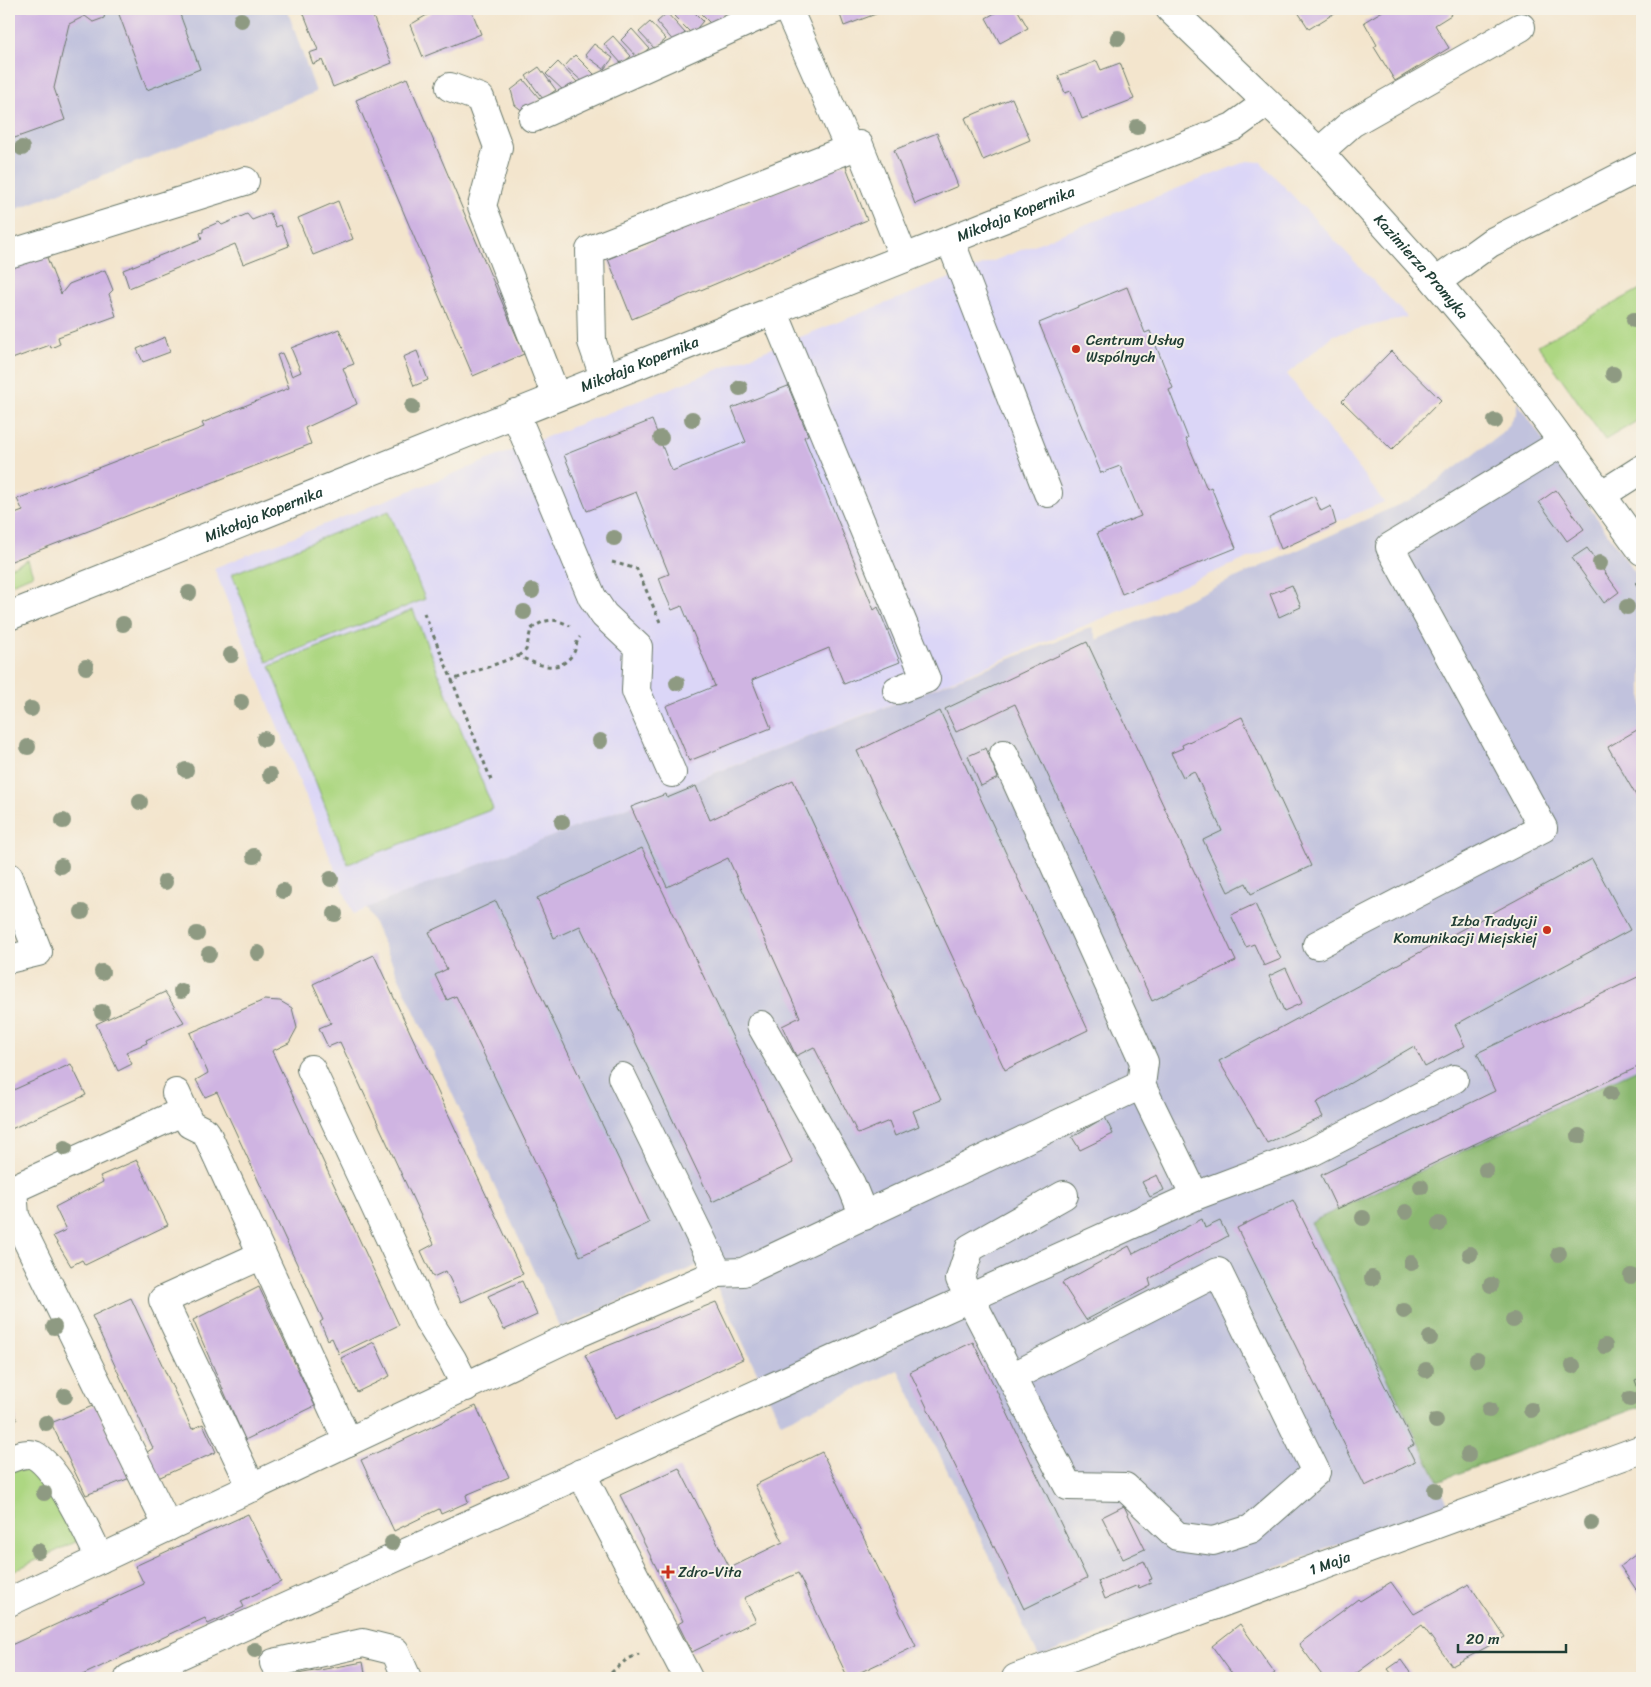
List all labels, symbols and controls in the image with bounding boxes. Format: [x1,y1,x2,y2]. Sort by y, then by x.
street label: Mikołaja Kopernika [952,178,1079,249]
street label: Kazimierza Promyka [1367,208,1475,325]
place label: Centrum Usług Wspólnych [1086,327,1185,370]
street label: Mikołaja Kopernika [576,329,703,399]
marker: Centrum Usług Wspólnych [1070,343,1082,355]
street label: Mikołaja Kopernika [200,479,327,550]
place label: Izba Tradycji Komunikacji Miejskiej [1393,908,1538,951]
marker: Izba Tradycji Komunikacji Miejskiej [1541,924,1553,936]
street label: 1 Maja [1305,1544,1355,1583]
place label: Zdro-Vita [678,1559,742,1585]
marker: Zdro-Vita [662,1566,674,1578]
scale bar [1458,1622,1566,1654]
text: 20 m [1466,1626,1500,1652]

